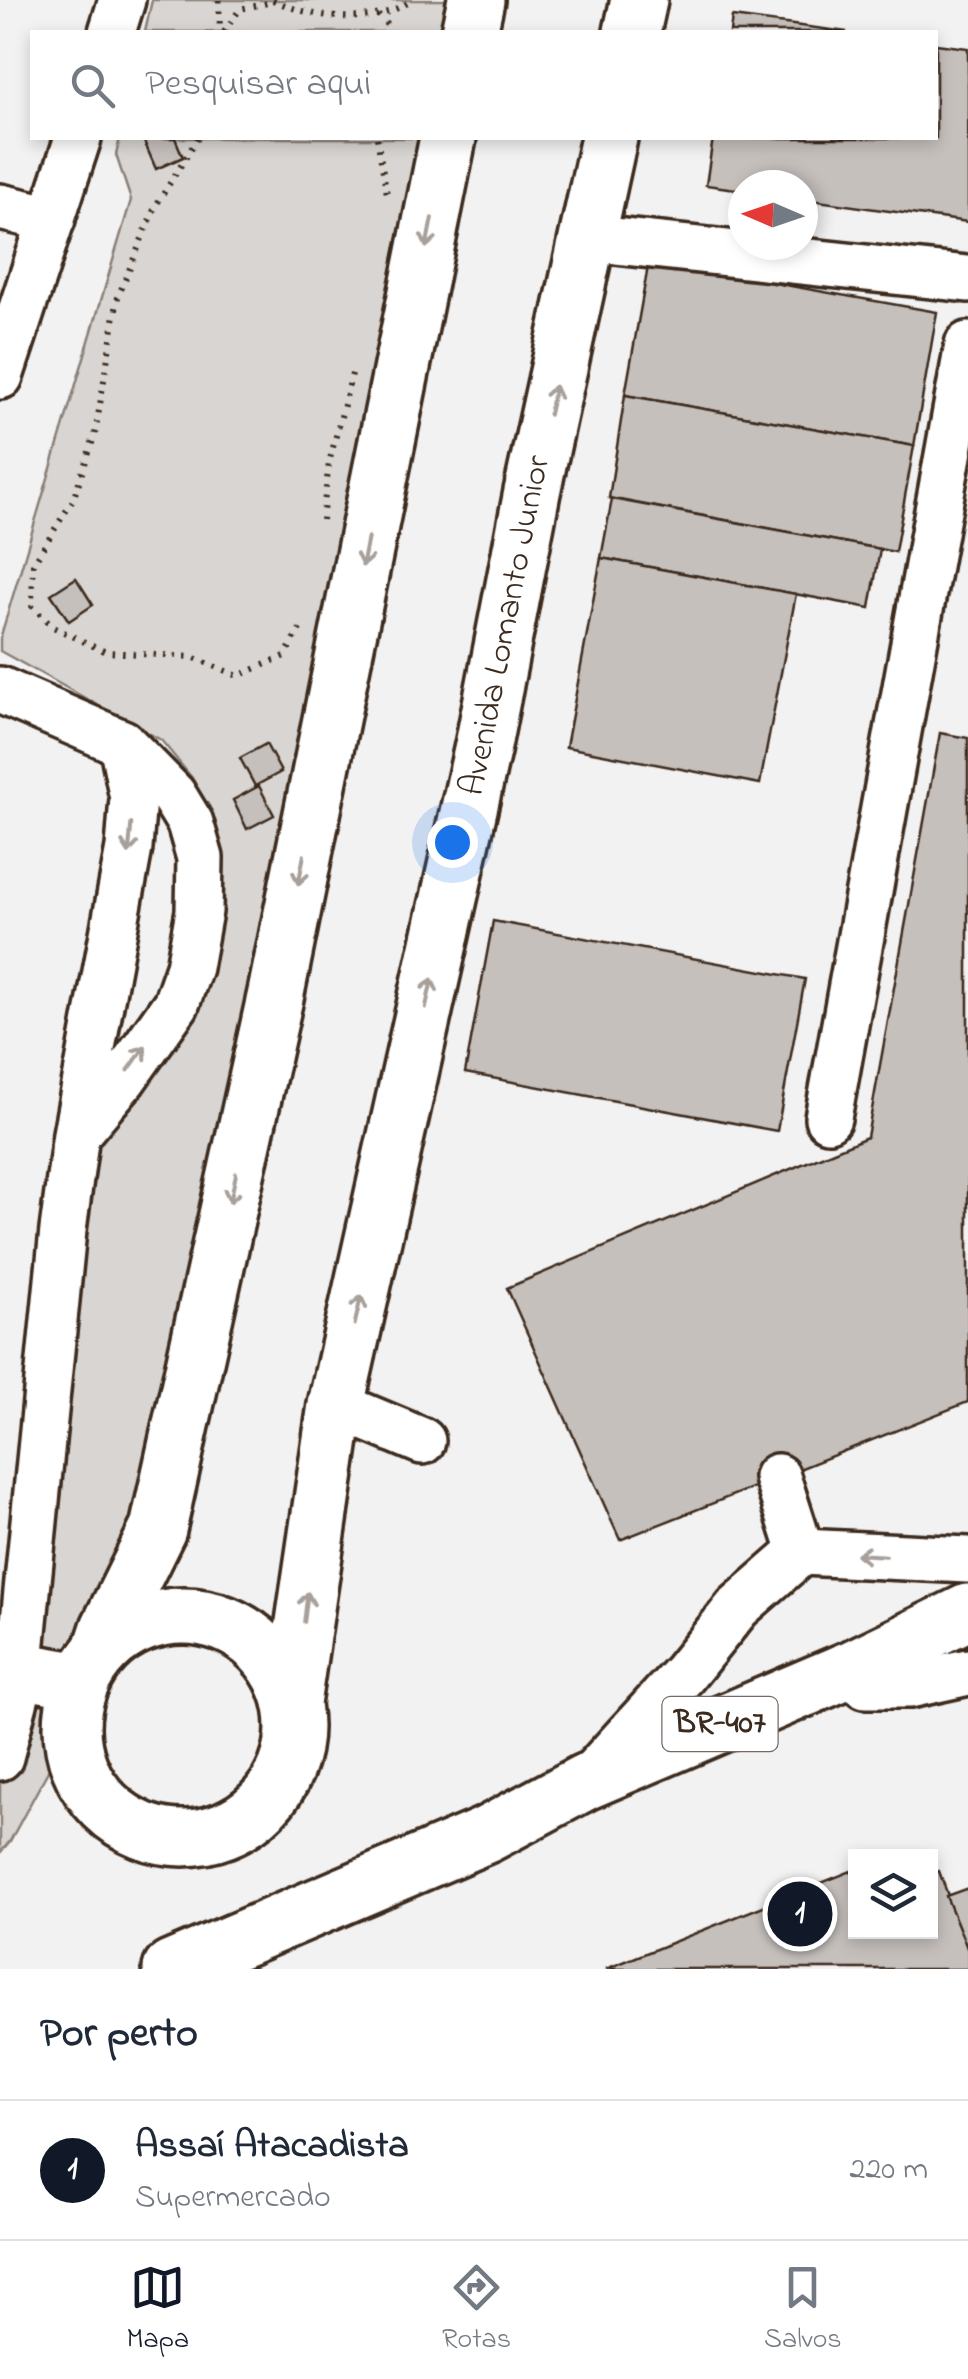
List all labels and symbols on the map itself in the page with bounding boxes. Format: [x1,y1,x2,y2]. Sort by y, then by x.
north arrow [728,170,818,260]
one-way arrow [419,216,438,248]
one-way arrow [543,385,562,417]
street label: Avenida Lomanto Junior [447,451,565,801]
one-way arrow [354,535,373,567]
your location [427,817,478,868]
one-way arrow [120,822,139,855]
one-way arrow [291,853,310,886]
one-way arrow [421,978,440,1010]
one-way arrow [127,1044,148,1072]
one-way arrow [223,1171,242,1203]
one-way arrow [350,1295,368,1327]
one-way arrow [855,1545,887,1564]
one-way arrow [298,1592,316,1624]
road number: BR-407 [662,1697,778,1751]
pin: 1 [768,1876,832,1952]

